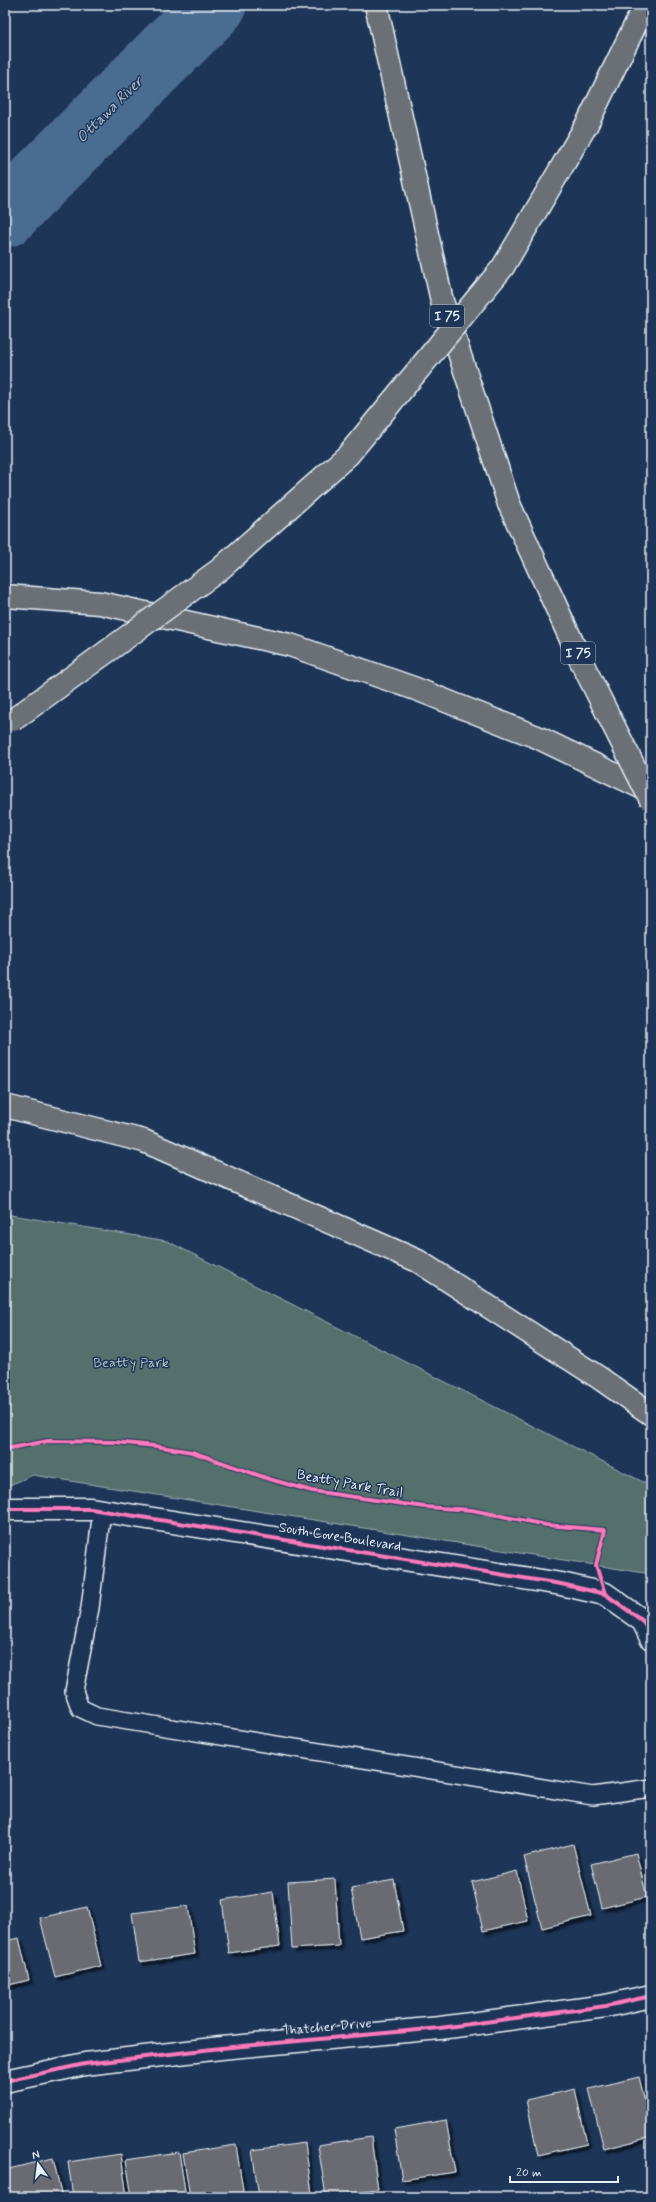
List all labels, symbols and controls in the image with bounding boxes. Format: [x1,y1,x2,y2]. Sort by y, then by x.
water label: Ottawa River [72,71,149,148]
road number: I 75 [430,305,464,327]
road number: I 75 [561,642,595,664]
park label: Beatty Park [93,1354,169,1372]
street label: Beatty Park Trail [295,1466,405,1502]
street label: South Cove Boulevard [278,1518,402,1556]
street label: Thatcher Drive [282,2014,372,2040]
north arrow [18,2144,58,2184]
text: N [31,2148,41,2163]
scale bar [510,2158,618,2184]
text: 20 m [516,2165,542,2181]

